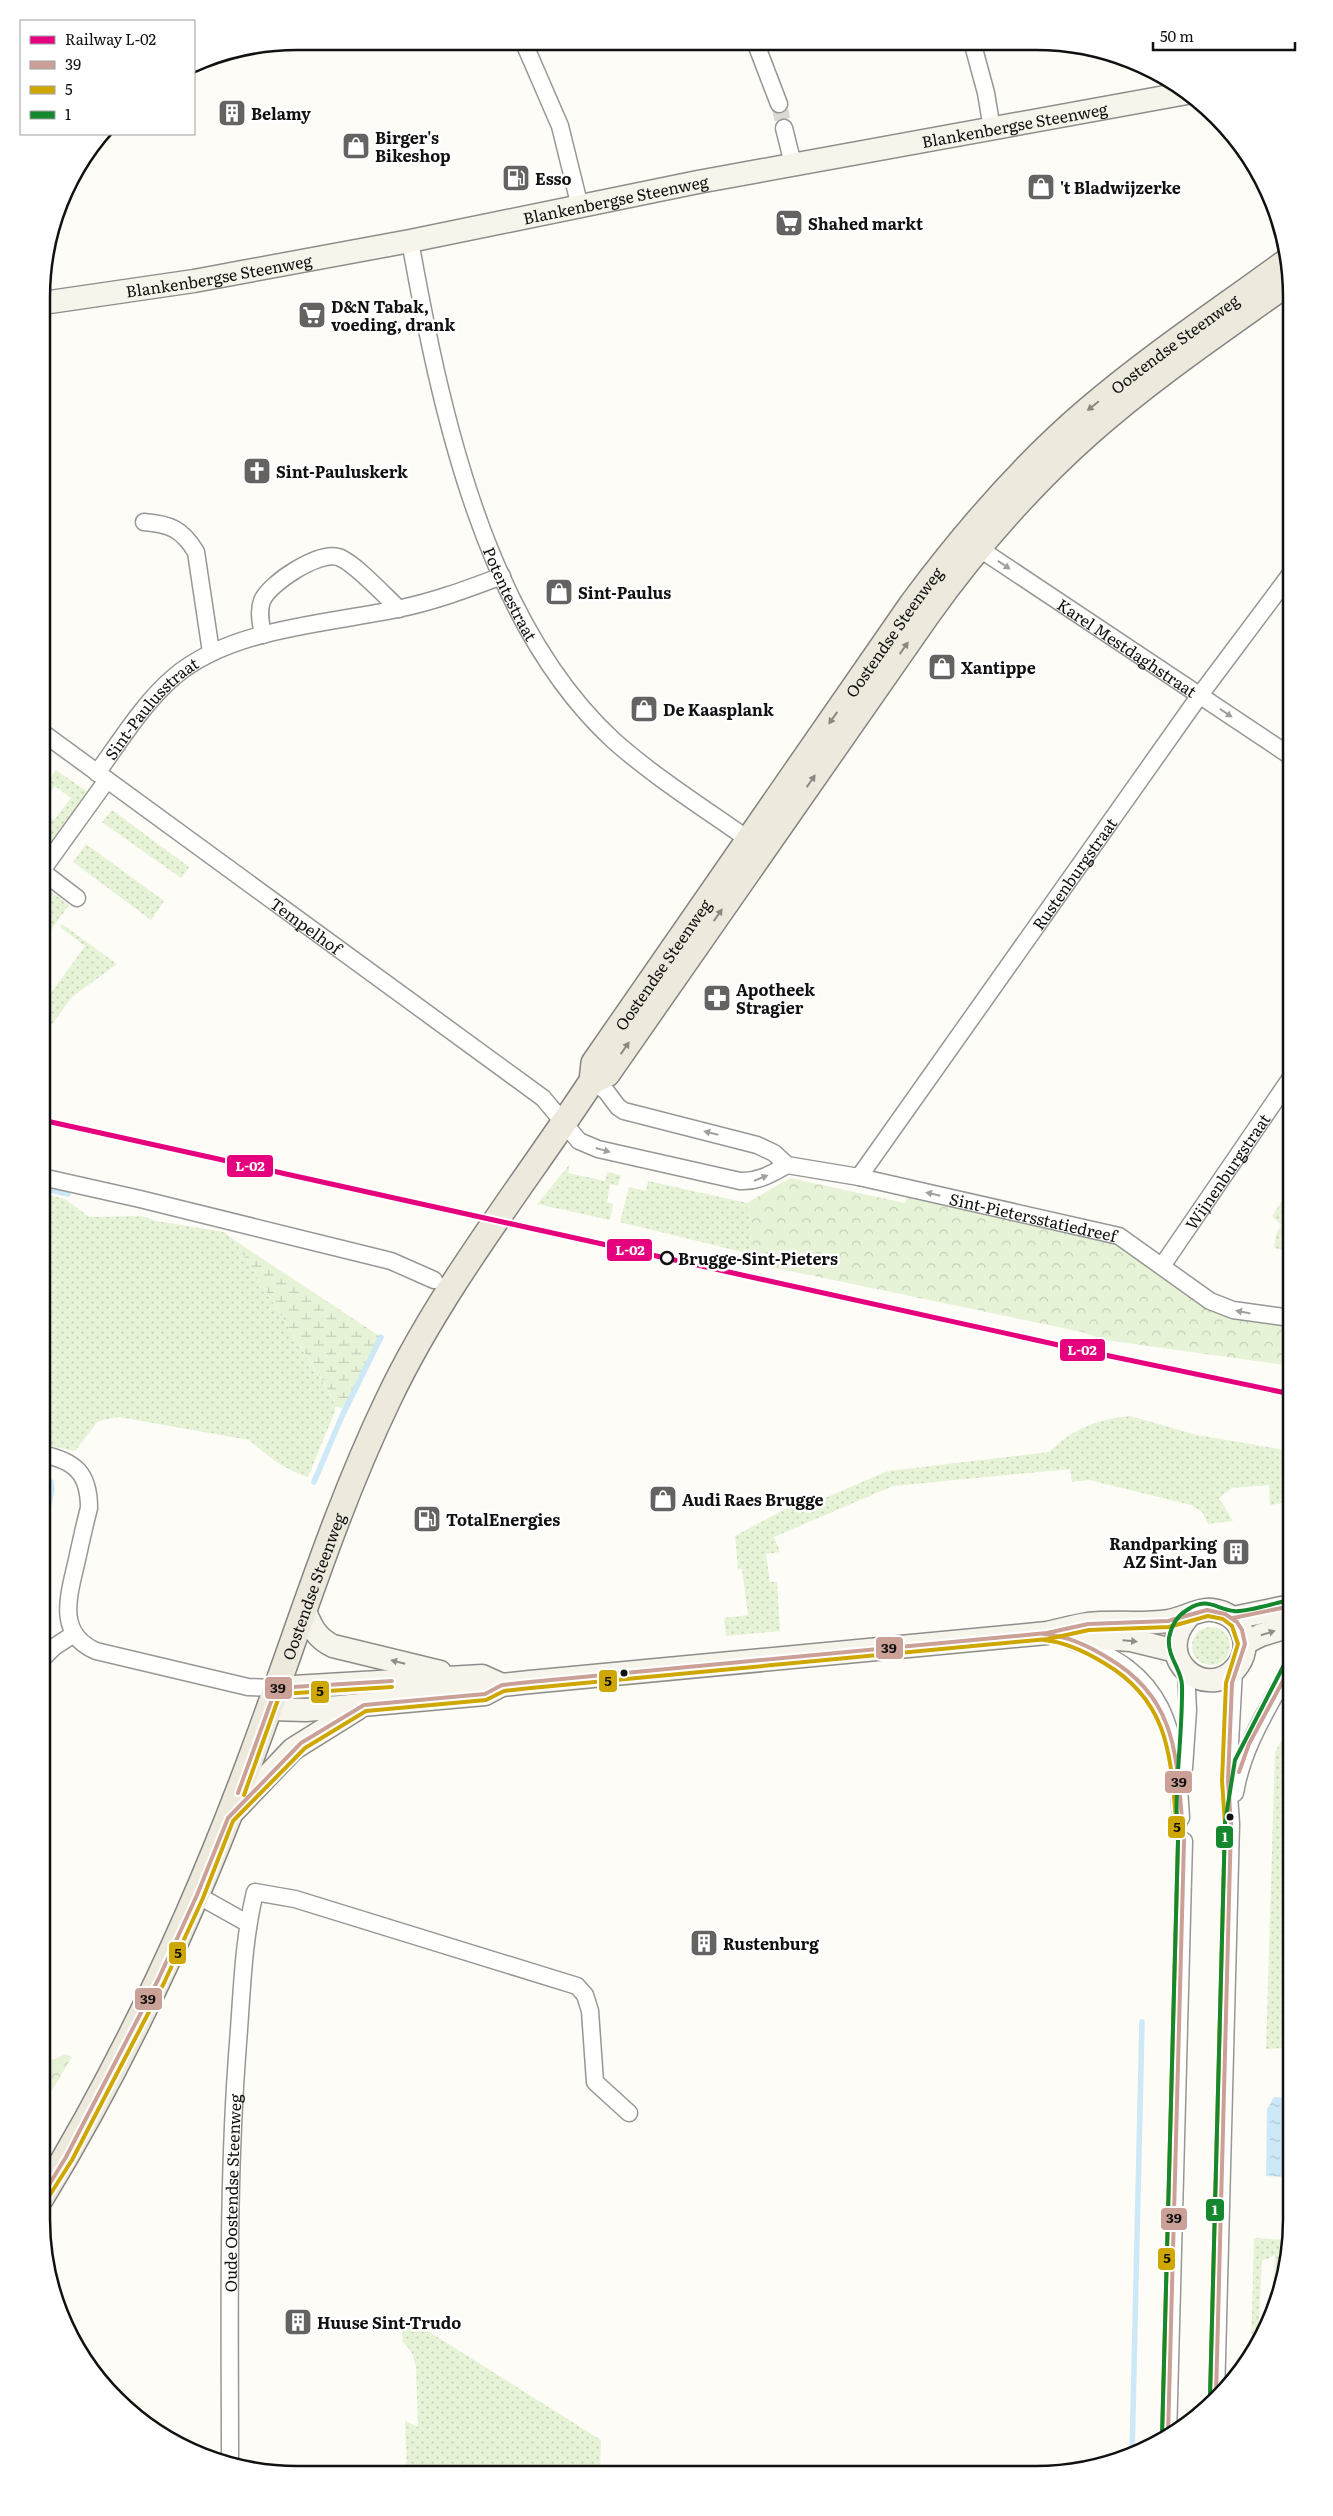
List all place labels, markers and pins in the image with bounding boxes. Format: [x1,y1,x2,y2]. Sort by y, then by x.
building icon: Belamy [217,98,247,128]
place label: Belamy [251,101,311,125]
place label: Birger's Bikeshop [375,125,451,167]
shop icon: Birger's Bikeshop [341,131,371,161]
fuel station icon: Esso [501,163,531,193]
place label: Esso [535,166,572,190]
shop icon: 't Bladwijzerke [1026,172,1056,202]
place label: 't Bladwijzerke [1060,175,1181,199]
supermarket icon: Shahed markt [774,208,804,238]
place label: Shahed markt [808,211,923,235]
place label: D&N Tabak, voeding, drank [331,294,455,336]
supermarket icon: D&N Tabak, voeding, drank [297,300,327,330]
church icon: Sint-Pauluskerk [242,456,272,486]
place label: Sint-Pauluskerk [276,459,408,483]
shop icon: Sint-Paulus [544,577,574,607]
place label: Sint-Paulus [578,580,671,604]
shop icon: Xantippe [927,652,957,682]
place label: Xantippe [961,655,1036,679]
shop icon: De Kaasplank [629,694,659,724]
place label: De Kaasplank [663,697,774,721]
place label: Apotheek Stragier [736,977,815,1019]
pharmacy icon: Apotheek Stragier [702,983,732,1013]
place label: Brugge-Sint-Pieters [678,1246,838,1270]
marker: Brugge-Sint-Pieters [660,1251,674,1265]
shop icon: Audi Raes Brugge [648,1484,678,1514]
place label: Audi Raes Brugge [682,1487,824,1511]
fuel station icon: TotalEnergies [412,1504,442,1534]
place label: TotalEnergies [446,1507,560,1531]
place label: Randparking AZ Sint-Jan [1109,1531,1217,1573]
building icon: Randparking AZ Sint-Jan [1221,1537,1251,1567]
unlabelled marker [619,1668,629,1678]
unlabelled marker [1225,1812,1235,1822]
building icon: Rustenburg [689,1928,719,1958]
place label: Rustenburg [723,1931,819,1955]
building icon: Huuse Sint-Trudo [283,2307,313,2337]
place label: Huuse Sint-Trudo [317,2310,461,2334]

